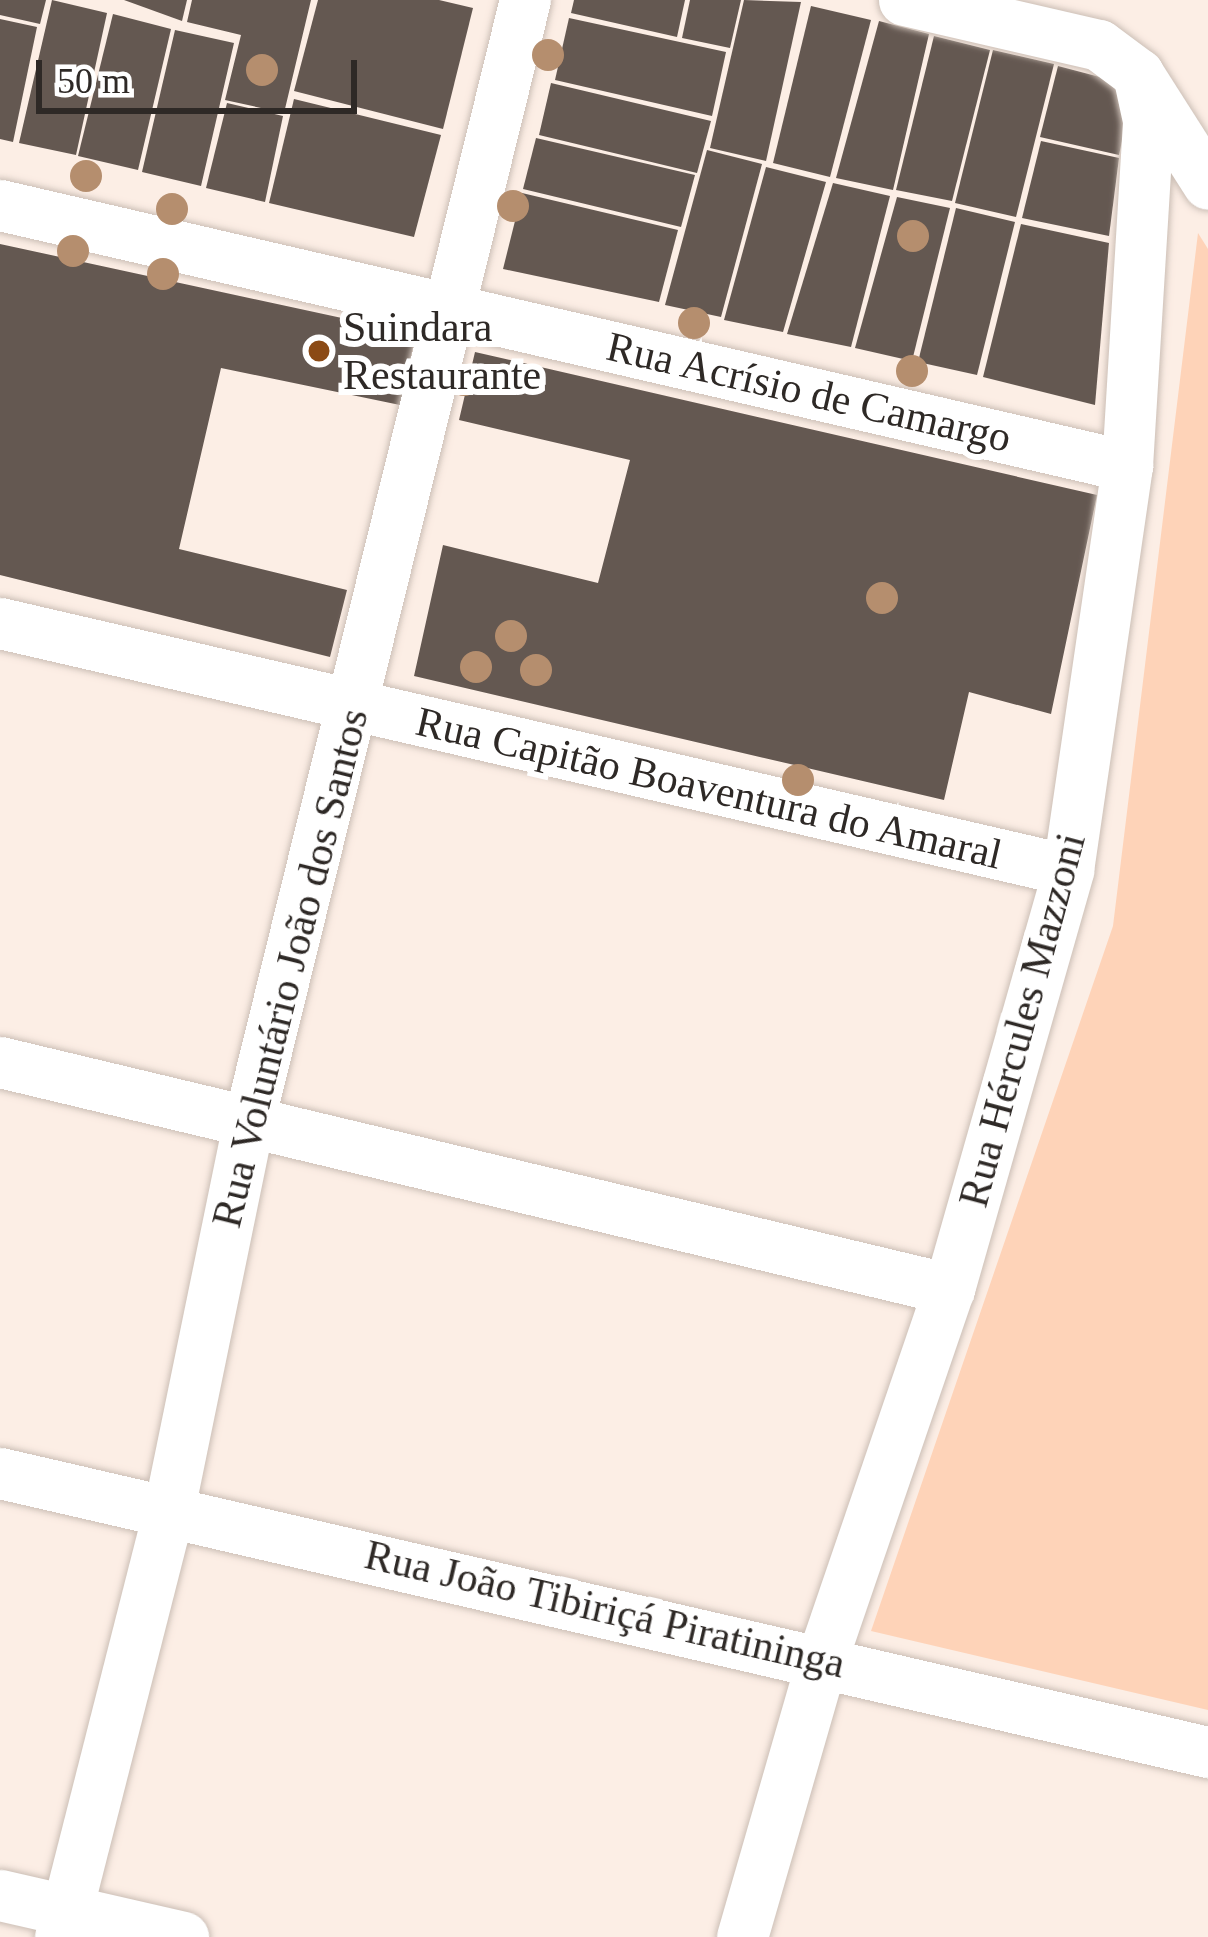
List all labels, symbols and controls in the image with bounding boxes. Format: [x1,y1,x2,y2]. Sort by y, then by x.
scale bar [42,36,363,110]
text: 50 m [57,61,130,101]
place label: Suindara Restaurante [343,302,541,400]
street label: Rua Acrísio de Camargo [601,321,1017,463]
marker: Suindara Restaurante [306,338,332,364]
street label: Rua Capitão Boaventura do Amaral [410,696,1008,880]
street label: Rua Voluntário João dos Santos [201,703,379,1233]
street label: Rua Hércules Mazzoni [948,828,1096,1212]
street label: Rua João Tibiriçá Piratininga [360,1529,850,1689]

